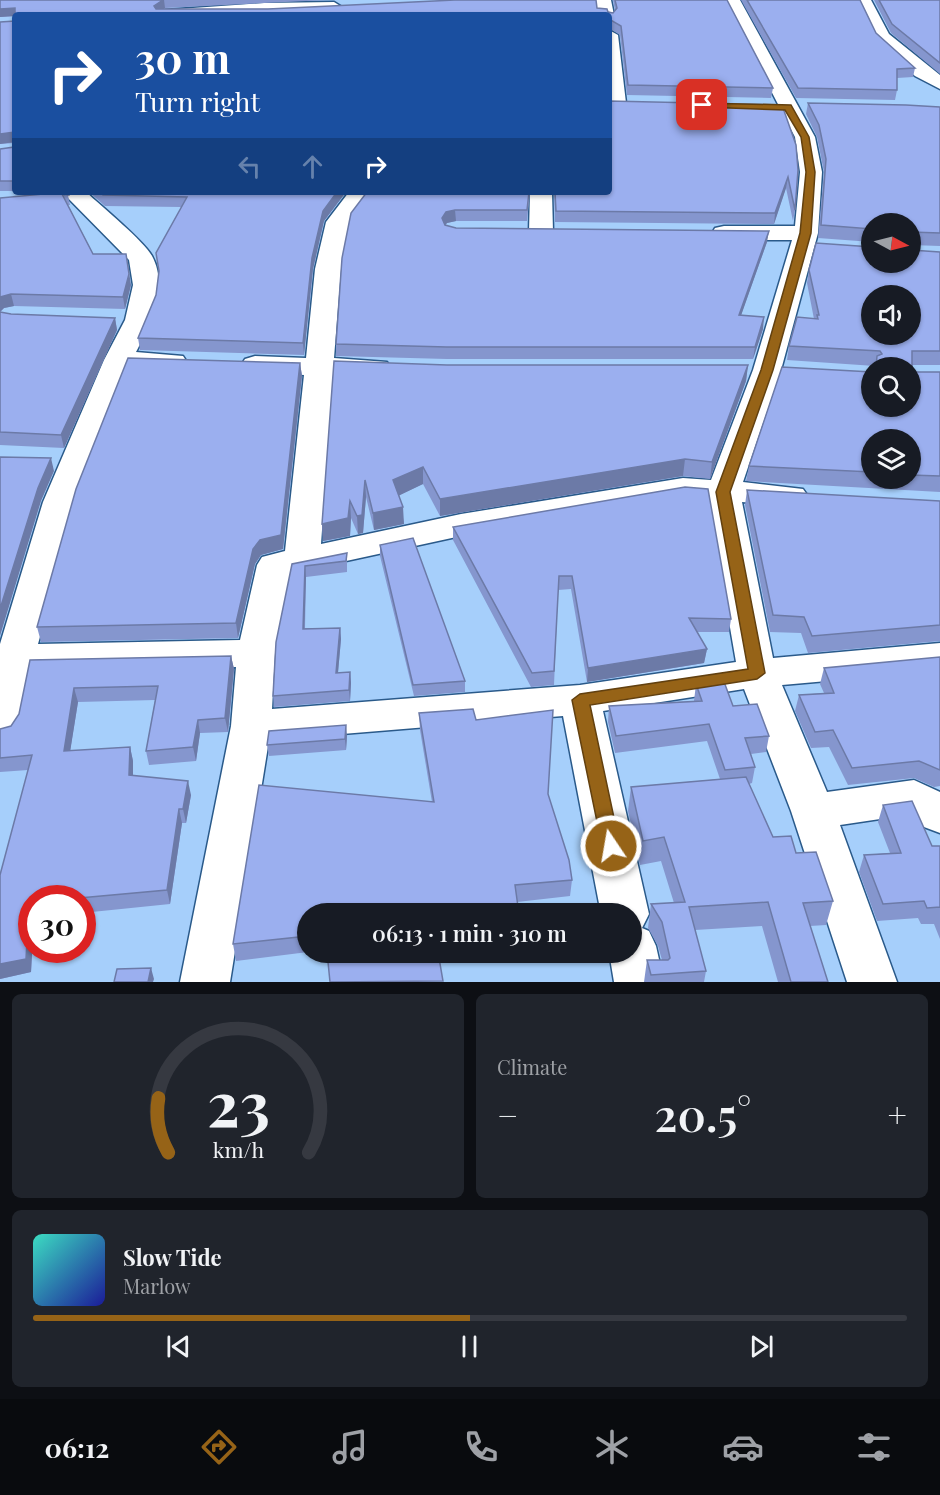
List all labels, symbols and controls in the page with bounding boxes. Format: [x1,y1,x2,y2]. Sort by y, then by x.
text: 30 m [135,29,230,85]
icon: right [36,36,114,114]
pin [676,79,727,130]
text: Turn right [135,83,260,119]
icon: arrive [685,88,718,121]
icon: left [233,150,266,183]
icon: ahead [296,150,329,183]
icon: right [359,150,392,183]
north arrow [861,213,921,273]
map controls [861,213,921,489]
button: sound [861,285,921,345]
button: search [861,357,921,417]
button: layers [861,429,921,489]
position arrow [579,814,643,878]
speed limit sign: 30 [18,885,96,963]
text: 06:13 · 1 min · 310 m [372,918,567,948]
text: Climate [497,1053,567,1080]
text: 23 [206,1059,270,1143]
text: 20.5° [655,1083,751,1143]
text: − [497,1092,518,1136]
text: + [888,1092,907,1136]
text: km/h [212,1135,264,1163]
text: Slow Tide [123,1242,222,1272]
text: Marlow [123,1272,191,1299]
icon: previous [162,1330,195,1363]
icon: pause [453,1330,486,1363]
icon: next [745,1330,778,1363]
icon: directions [198,1426,240,1468]
icon: music [329,1426,371,1468]
icon: phone [460,1426,502,1468]
icon: climate [591,1426,633,1468]
icon: car [722,1426,764,1468]
icon: filters [853,1426,895,1468]
text: 06:12 [45,1429,109,1465]

